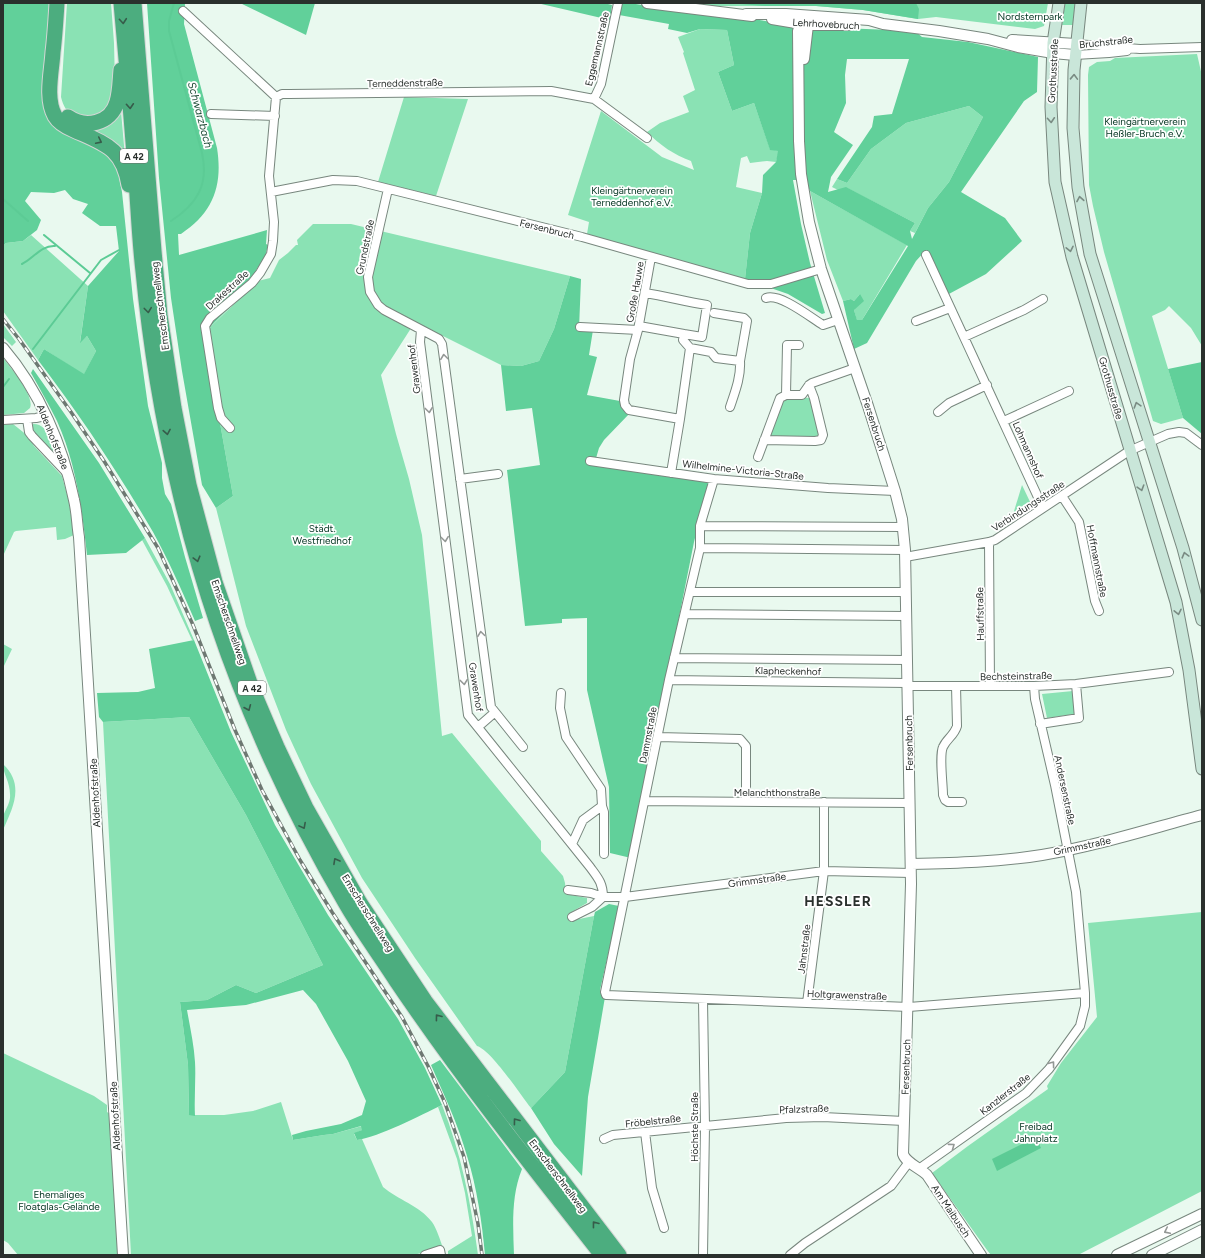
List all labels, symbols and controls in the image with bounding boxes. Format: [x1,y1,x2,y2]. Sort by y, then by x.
street label: Eggemannstraße [582,10,612,87]
park label: Nordsternpark [998,10,1063,23]
street label: Lehrhovebruch [792,16,860,32]
one-way arrow [118,18,127,24]
street label: Bruchstraße [1078,33,1134,51]
street label: Grothusstraße [1045,38,1061,103]
one-way arrow [1069,74,1078,80]
street label: Terneddenstraße [367,76,443,90]
water label: Schwarzbach [185,81,215,149]
one-way arrow [126,103,135,109]
park label: Kleingärtnerverein Heßler-Bruch e.V. [1104,115,1186,140]
one-way arrow [1047,117,1056,123]
one-way arrow [94,136,102,144]
road number: A 42 [120,149,148,163]
park label: Kleingärtnerverein Terneddenhof e.V. [591,184,673,209]
one-way arrow [1076,196,1084,202]
street label: Fersenbruch [518,216,576,242]
street label: Grundstraße [353,218,377,276]
one-way arrow [1065,246,1073,252]
street label: Große Hauwe [623,260,647,324]
street label: Emscherschnellweg [148,261,172,351]
street label: Drakestraße [203,267,252,313]
one-way arrow [143,307,152,313]
street label: Grawenhof [404,343,423,395]
one-way arrow [440,354,449,360]
street label: Grothusstraße [1096,355,1126,421]
street label: Fersenbruch [859,395,889,453]
one-way arrow [1133,402,1142,409]
street label: Aldenhofstraße [34,403,72,472]
one-way arrow [424,407,433,413]
street label: Lohmannshof [1010,419,1046,481]
one-way arrow [162,429,171,435]
street label: Wilhelmine-Victoria-Straße [682,457,805,483]
street label: Verbindungsstraße [989,477,1068,535]
one-way arrow [1136,484,1145,491]
park label: Städt. Westfriedhof [293,522,352,547]
street label: Hoffmannstraße [1084,524,1110,599]
one-way arrow [441,536,450,542]
one-way arrow [1181,552,1189,558]
one-way arrow [192,555,201,562]
street label: Emscherschnellweg [208,578,250,666]
street label: Hauffstraße [973,587,987,641]
one-way arrow [1174,609,1182,616]
one-way arrow [477,631,486,637]
street label: Grawenhof [466,661,486,713]
street label: Klapheckenhof [755,664,822,678]
street label: Bechsteinstraße [980,669,1053,683]
one-way arrow [459,679,468,685]
road number: A 42 [238,681,266,695]
one-way arrow [244,704,252,711]
street label: Dammstraße [636,705,660,764]
street label: Fersenbruch [902,715,916,771]
street label: Andersenstraße [1051,754,1079,826]
street label: Aldenhofstraße [87,758,103,828]
street label: Melanchthonstraße [734,786,821,799]
one-way arrow [299,821,306,829]
street label: Grimmstraße [1052,833,1112,858]
one-way arrow [334,858,341,866]
street label: Grimmstraße [727,869,787,890]
street label: Emscherschnellweg [339,872,397,954]
district label: HESSLER [804,893,872,910]
street label: Jahnstraße [795,923,814,974]
street label: Holtgrawenstraße [807,987,888,1003]
one-way arrow [435,1015,442,1022]
street label: Fersenbruch [899,1039,913,1095]
one-way arrow [1048,1062,1055,1069]
street label: Kanzlerstraße [977,1070,1033,1118]
street label: Aldenhofstraße [107,1081,123,1151]
street label: Höchste Straße [688,1091,701,1162]
street label: Pfalzstraße [779,1102,830,1116]
street label: Fröbelstraße [624,1112,682,1130]
one-way arrow [513,1118,521,1125]
park label: Freibad Jahnplatz [1014,1120,1058,1145]
street label: Emscherschnellweg [526,1137,590,1216]
one-way arrow [947,1144,954,1151]
street label: Am Maibusch [929,1182,974,1240]
park label: Ehemaliges Floatglas-Gelände [18,1188,100,1213]
one-way arrow [592,1222,599,1229]
one-way arrow [1164,1226,1171,1234]

